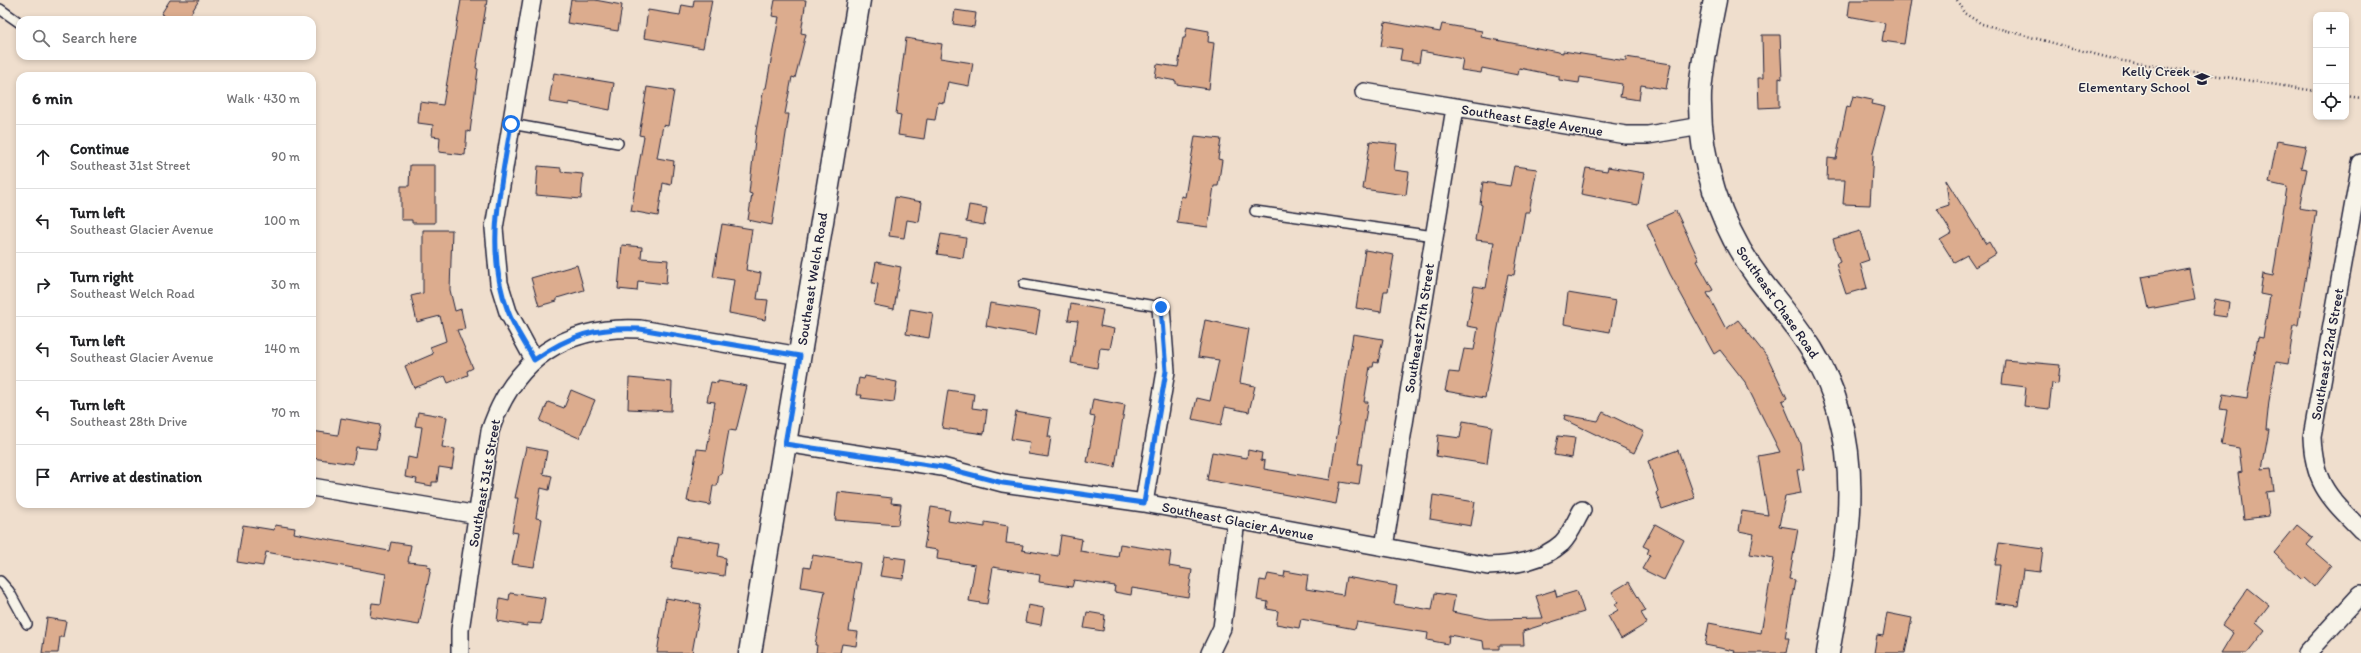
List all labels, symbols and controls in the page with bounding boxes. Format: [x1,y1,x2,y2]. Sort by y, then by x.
map controls [2313,12,2349,120]
button: + [2313,12,2349,48]
search box [16,16,316,60]
icon: search [30,27,52,49]
text: Search here [62,29,137,47]
button: − [2313,48,2349,84]
place label: Kelly Creek Elementary School [2078,63,2190,96]
school or university icon: Kelly Creek Elementary School [2193,70,2211,88]
button: locate [2313,84,2349,120]
text: 6 min [32,88,73,108]
text: Walk · 430 m [227,91,300,106]
street label: Southeast Eagle Avenue [1460,101,1604,140]
route start [502,115,520,133]
text: Continue [70,140,129,158]
icon: ahead [32,146,54,168]
text: 90 m [271,149,300,164]
text: Southeast 31st Street [70,158,190,173]
text: Turn left [70,204,125,222]
icon: left [32,210,54,232]
street label: Southeast Welch Road [794,211,831,347]
text: 100 m [264,213,300,228]
text: Southeast Glacier Avenue [70,222,213,237]
street label: Southeast Chase Road [1732,243,1823,362]
street label: Southeast 27th Street [1401,262,1438,394]
text: Turn right [70,268,134,286]
icon: right [32,274,54,296]
text: 30 m [271,277,300,292]
text: Southeast Welch Road [70,286,195,301]
street label: Southeast 22nd Street [2308,287,2347,421]
route end [1152,298,1170,316]
text: Turn left [70,332,125,350]
icon: left [32,338,54,360]
text: 140 m [264,341,300,356]
text: Southeast Glacier Avenue [70,350,213,365]
text: Turn left [70,396,125,414]
icon: left [32,402,54,424]
text: 70 m [272,405,300,420]
text: Southeast 28th Drive [70,414,187,429]
street label: Southeast 31st Street [465,418,504,548]
icon: arrive [32,466,54,488]
text: Arrive at destination [70,468,202,486]
street label: Southeast Glacier Avenue [1161,498,1316,545]

